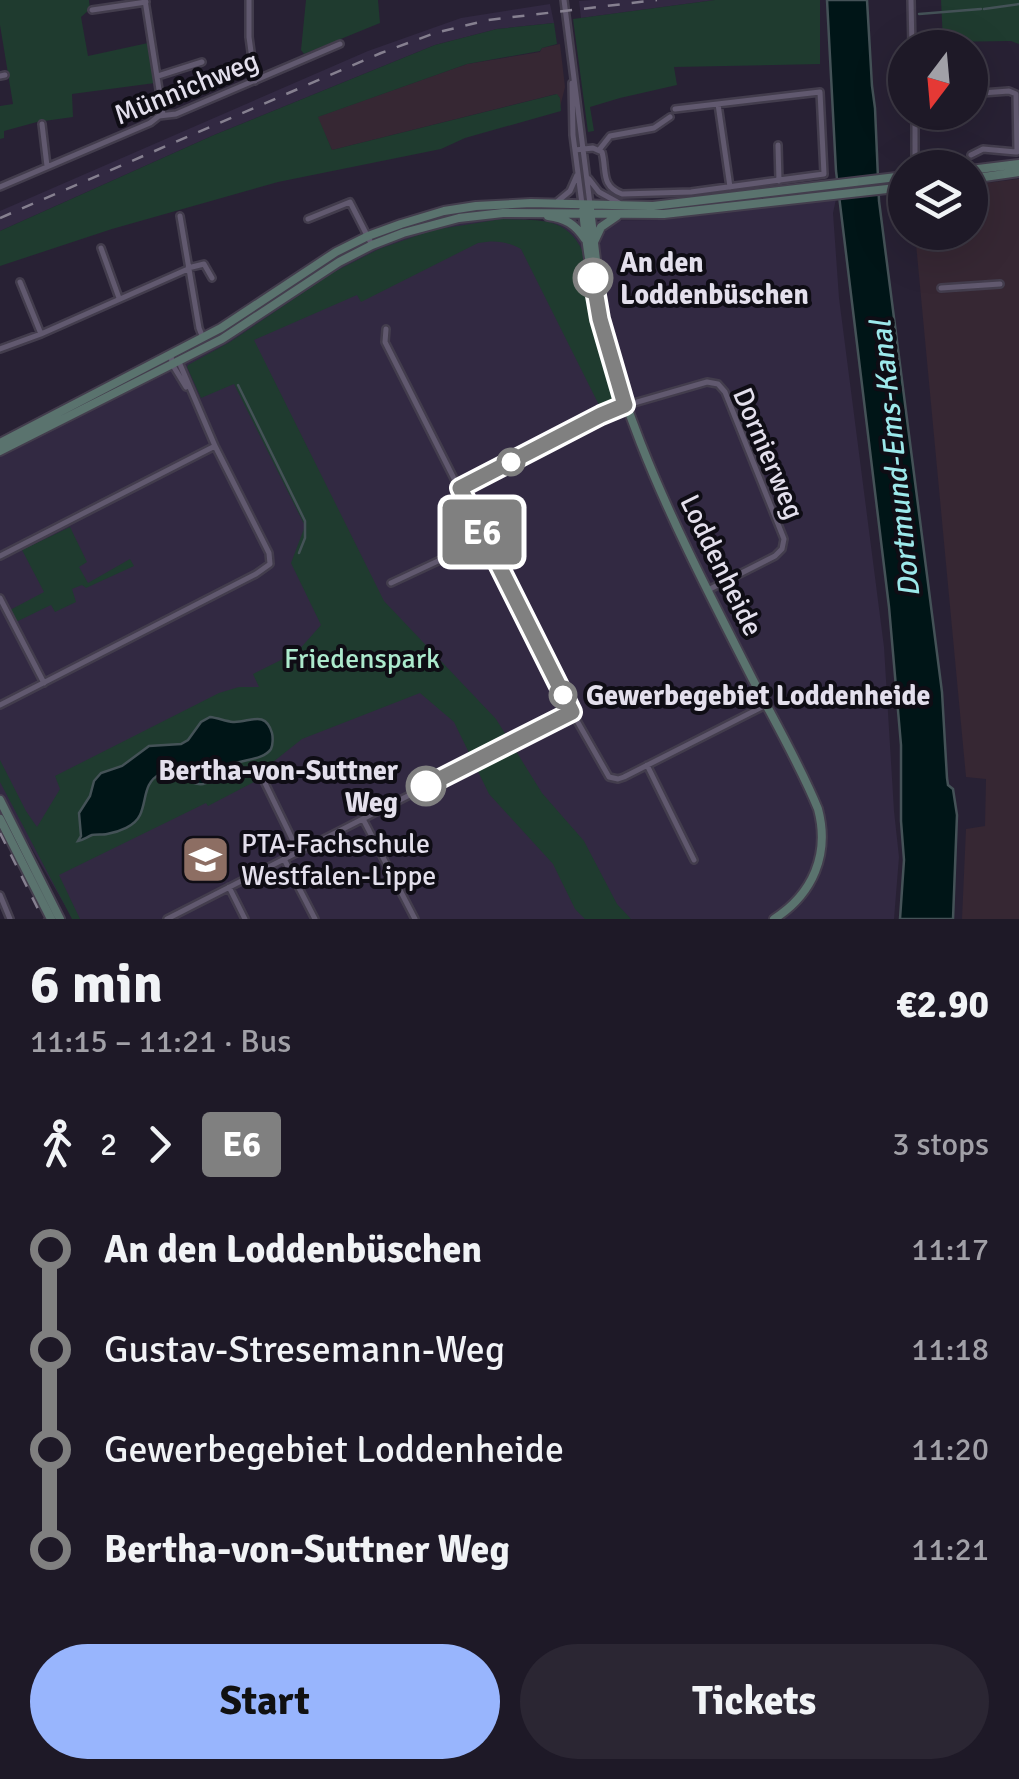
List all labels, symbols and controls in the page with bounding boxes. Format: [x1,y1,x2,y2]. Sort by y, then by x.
north arrow [888,30,988,130]
map controls [888,30,988,250]
street label: Münnichweg [109,44,264,132]
button: layers [888,150,988,250]
place label: An den Loddenbüschen [620,246,809,312]
marker: An den Loddenbüschen [574,259,612,297]
water label: Dortmund-Ems-Kanal [862,316,928,599]
street label: Dornierweg [725,383,811,524]
unlabelled marker [498,449,524,475]
street label: Loddenheide [672,489,770,642]
line badge: E6 [437,500,527,564]
text: E6 [463,511,501,554]
park label: Friedenspark [284,642,440,676]
place label: Gewerbegebiet Loddenheide [586,679,930,713]
marker: Gewerbegebiet Loddenheide [550,682,576,708]
place label: Bertha-von-Suttner Weg [158,754,399,820]
marker: Bertha-von-Suttner Weg [407,767,445,805]
place label: PTA-Fachschule Westfalen-Lippe [241,827,436,893]
school or university icon: PTA-Fachschule Westfalen-Lippe [180,833,232,885]
text: 6 min [30,950,163,1018]
text: €2.90 [896,981,989,1028]
text: 11:15 – 11:21 · Bus [30,1022,291,1061]
icon: walk [30,1117,85,1172]
icon: forward [132,1117,187,1172]
text: E6 [222,1123,261,1166]
text: 2 [100,1125,117,1164]
text: 3 stops [892,1125,989,1164]
text: An den Loddenbüschen [104,1226,482,1273]
text: 11:17 [911,1230,989,1269]
text: Gustav-Stresemann-Weg [104,1326,505,1373]
text: 11:18 [911,1330,989,1369]
text: Gewerbegebiet Loddenheide [104,1426,564,1473]
text: 11:20 [911,1430,989,1469]
text: Bertha-von-Suttner Weg [104,1526,510,1573]
text: 11:21 [911,1530,989,1569]
button: Start [30,1644,500,1759]
button: Tickets [520,1644,989,1759]

